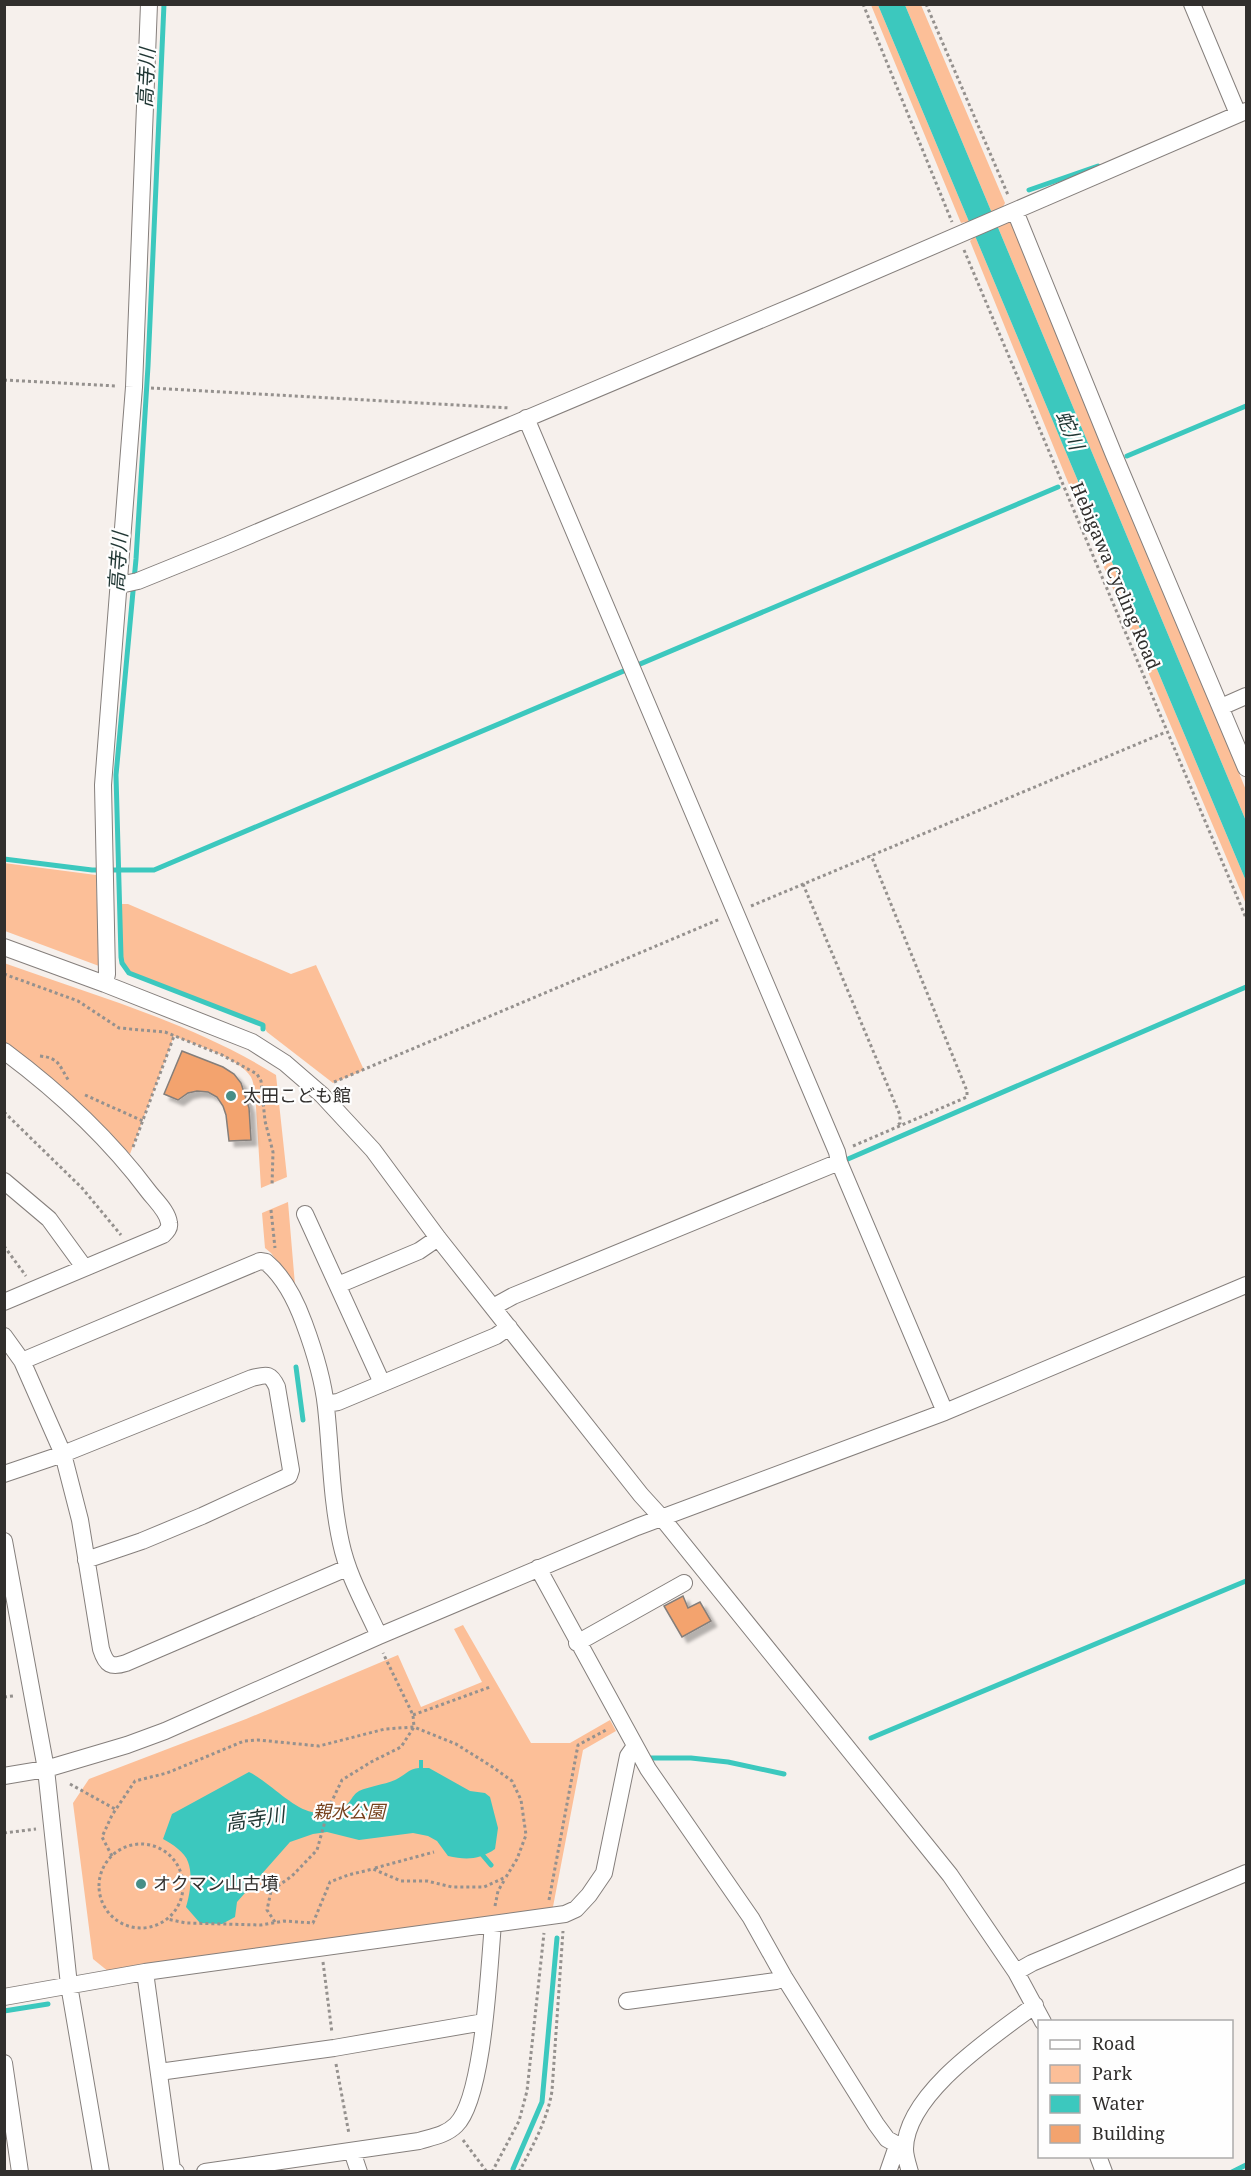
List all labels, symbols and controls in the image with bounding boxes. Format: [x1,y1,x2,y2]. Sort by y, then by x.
water label: 高寺川 [130,45,161,109]
water label: 蛇川 [1050,406,1091,455]
street label: Hebigawa Cycling Road [1065,478,1166,673]
water label: 高寺川 [102,529,133,593]
place label: 太田こども館 [243,1083,351,1107]
marker: 太田こども館 [224,1089,238,1103]
park label: 親水公園 [313,1799,388,1823]
water label: 高寺川 [223,1800,289,1837]
place label: オクマン山古墳 [153,1871,279,1895]
marker: オクマン山古墳 [134,1877,148,1891]
legend [1038,2020,1233,2158]
text: Road [1092,2031,1135,2055]
text: Park [1092,2061,1132,2085]
text: Water [1092,2091,1145,2115]
text: Building [1092,2121,1165,2145]

